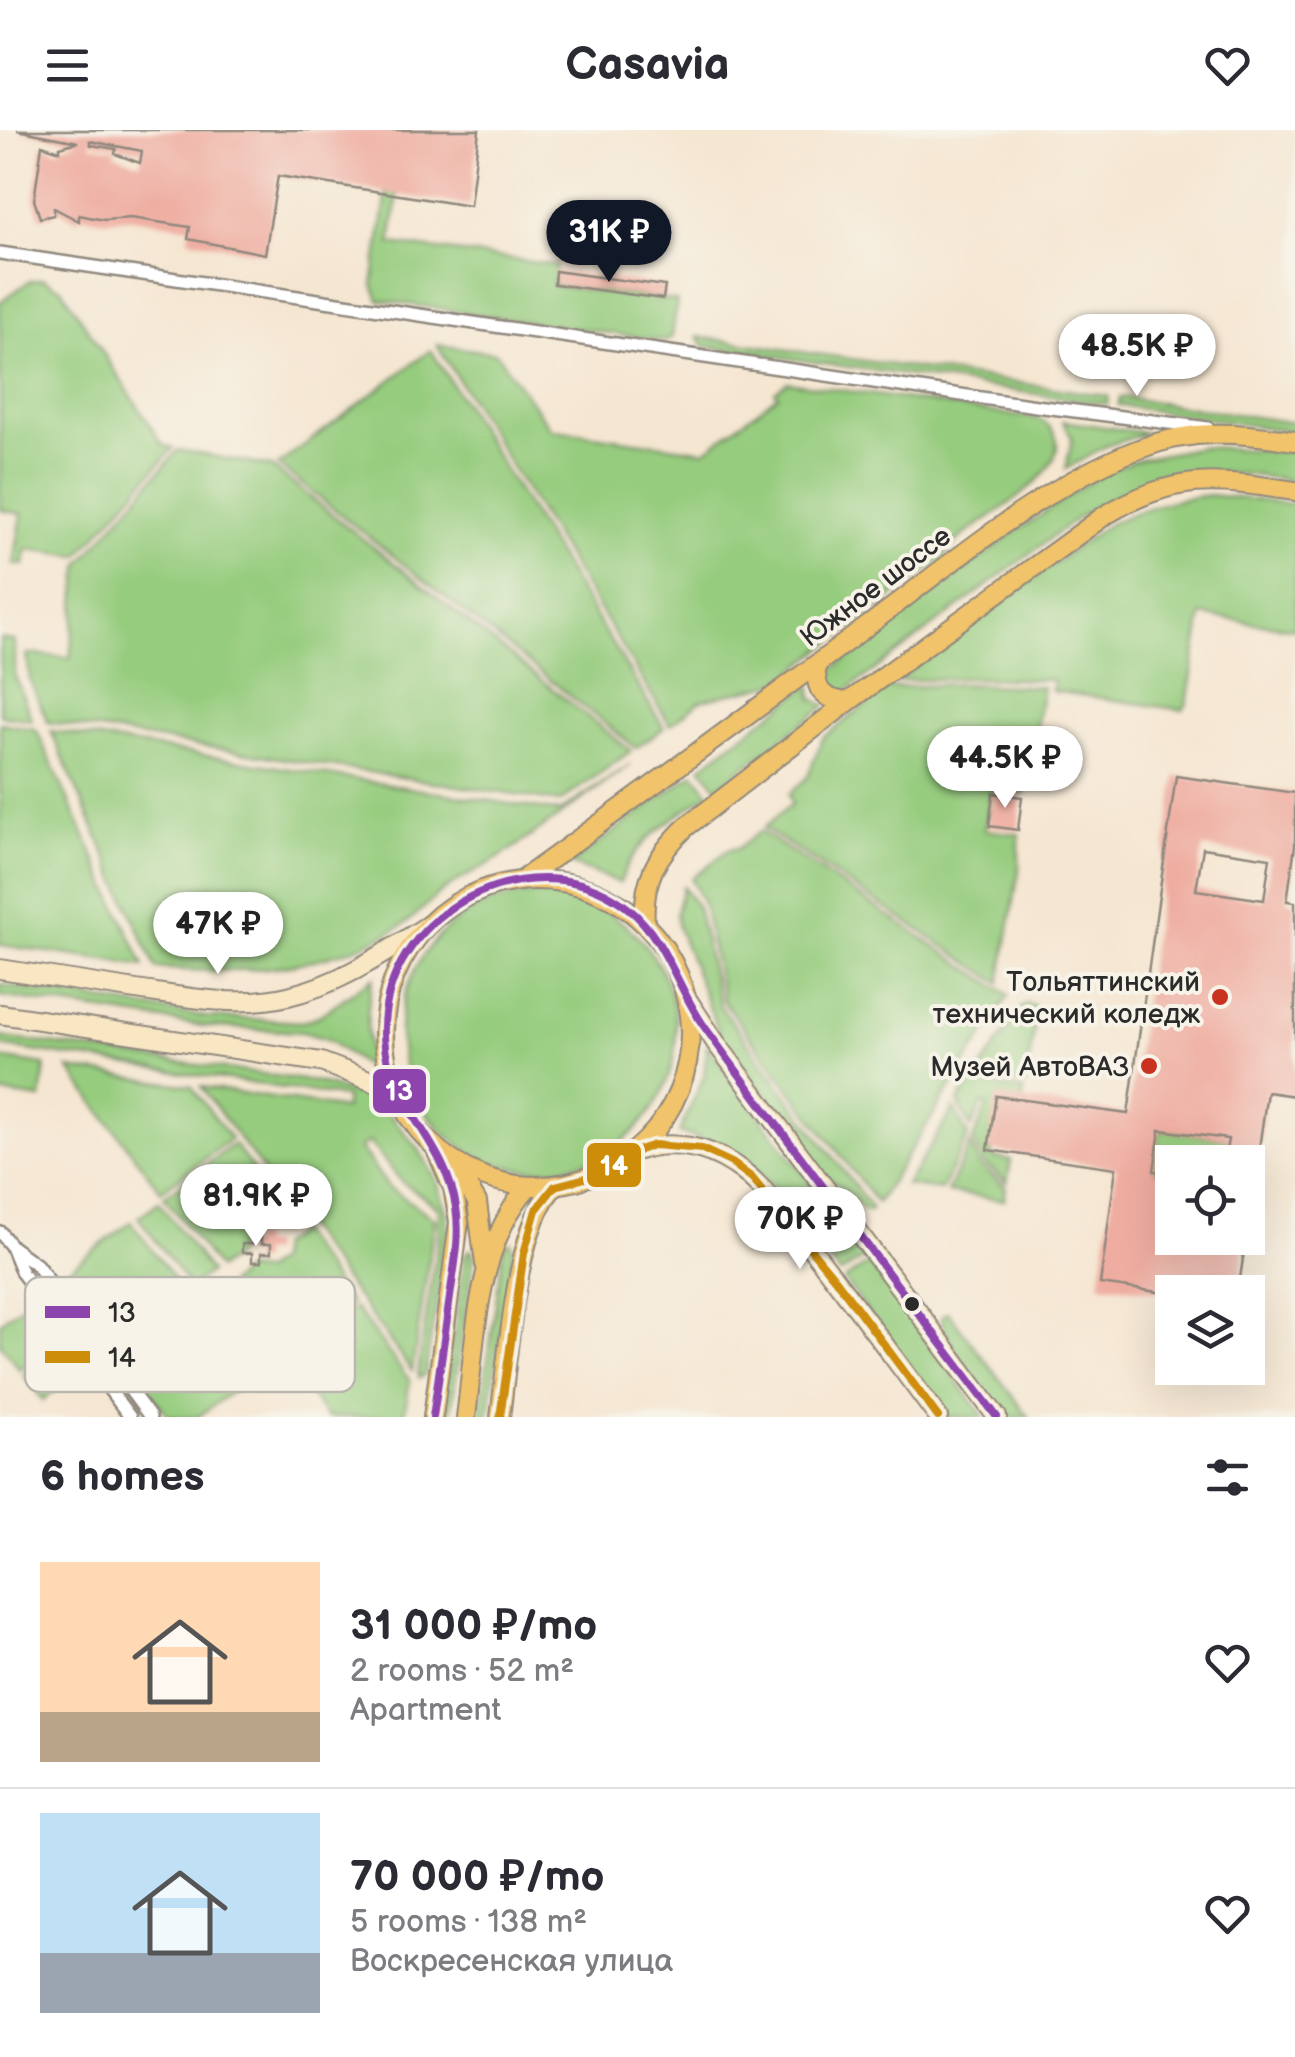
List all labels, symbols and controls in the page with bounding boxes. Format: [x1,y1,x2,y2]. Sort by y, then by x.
icon: menu [40,38,95,93]
text: Casavia [566,38,729,93]
icon: heart [1200,38,1255,93]
pin: 31K ₽ [539,200,679,285]
text: 31K ₽ [568,213,650,252]
pin: 48.5K ₽ [1045,314,1229,399]
text: 48.5K ₽ [1081,327,1193,366]
street label: Южное шоссе [794,520,958,655]
pin: 44.5K ₽ [913,726,1097,811]
text: 44.5K ₽ [949,739,1061,778]
pin: 47K ₽ [148,892,288,977]
text: 47K ₽ [175,905,261,944]
place label: Тольяттинский технический коледж [933,966,1201,1031]
marker: Тольяттинский технический коледж [1209,986,1231,1008]
place label: Музей АвтоВАЗ [930,1051,1129,1084]
marker: Музей АвтоВАЗ [1138,1055,1160,1077]
line badge: 13 [371,1067,428,1115]
text: 13 [385,1075,413,1108]
line badge: 14 [585,1141,643,1189]
map controls [1155,1145,1265,1385]
button: locate [1155,1145,1265,1255]
text: 14 [600,1150,629,1183]
pin: 81.9K ₽ [164,1164,348,1249]
text: 81.9K ₽ [202,1177,310,1216]
pin: 70K ₽ [730,1187,870,1272]
text: 70K ₽ [757,1200,843,1239]
button: layers [1155,1275,1265,1385]
legend [25,1277,355,1392]
unlabelled marker [902,1294,922,1314]
text: 13 [108,1297,136,1330]
text: 14 [108,1342,136,1375]
icon: filters [1200,1450,1255,1505]
text: 6 homes [40,1452,204,1503]
text: 31 000 ₽/mo [350,1601,597,1652]
icon: home [120,1602,240,1722]
icon: heart [1200,1635,1255,1690]
text: 2 rooms · 52 m² [350,1652,574,1691]
text: Apartment [350,1691,501,1730]
text: 70 000 ₽/mo [350,1852,604,1903]
icon: home [120,1853,240,1973]
icon: heart [1200,1886,1255,1941]
text: 5 rooms · 138 m² [350,1903,587,1942]
text: Воскресенская улица [350,1942,673,1981]

